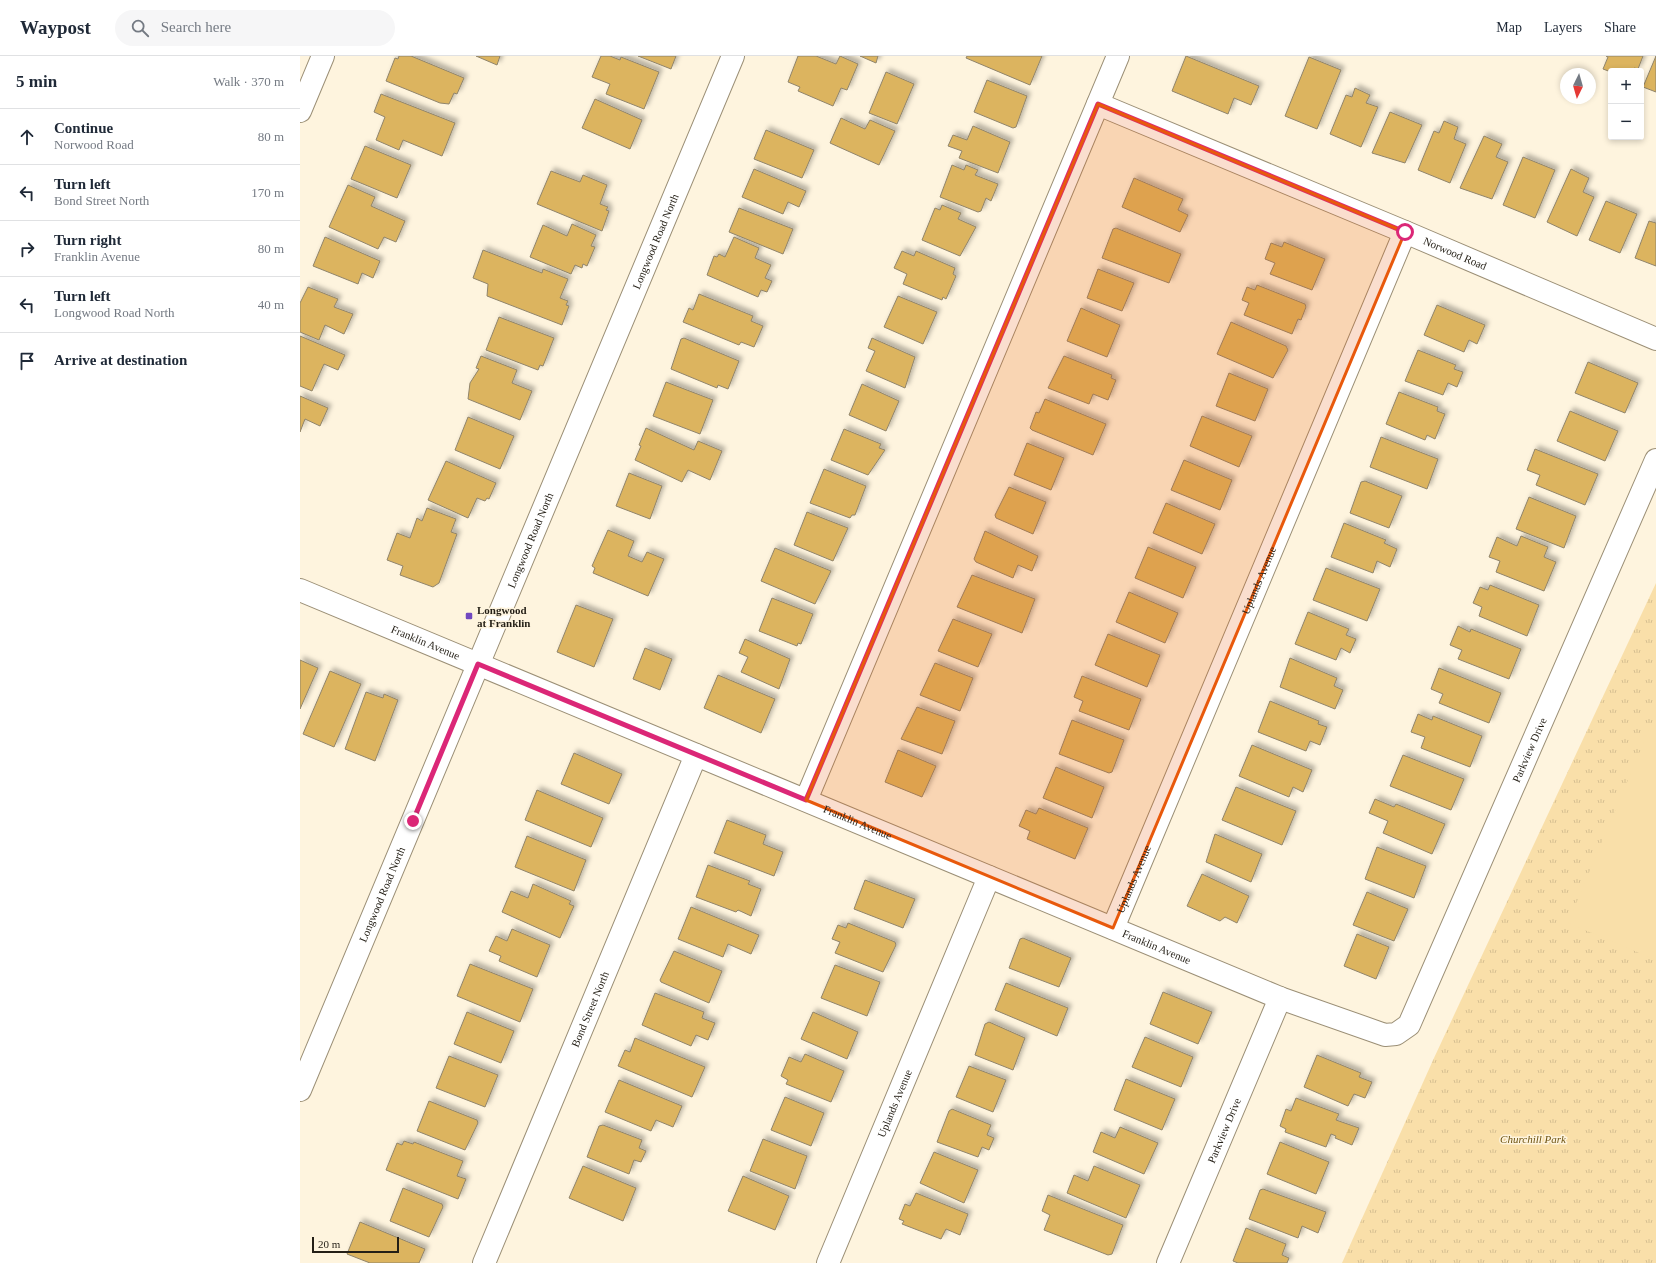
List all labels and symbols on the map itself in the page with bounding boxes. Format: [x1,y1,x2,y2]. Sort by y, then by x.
north arrow [1560,68,1596,104]
street label: Longwood Road North [630,192,681,291]
route start [1396,223,1414,241]
street label: Norwood Road [1422,235,1489,272]
street label: Longwood Road North [505,490,556,590]
street label: Uplands Avenue [1239,545,1278,616]
place label: Longwood at Franklin [477,604,530,629]
marker: Longwood at Franklin [464,611,474,621]
street label: Franklin Avenue [390,623,462,662]
street label: Parkview Drive [1510,716,1549,784]
street label: Franklin Avenue [822,803,894,842]
route end [404,812,422,830]
street label: Uplands Avenue [1114,843,1153,915]
street label: Longwood Road North [357,845,407,944]
street label: Franklin Avenue [1121,927,1193,966]
street label: Bond Street North [569,969,611,1049]
street label: Uplands Avenue [875,1068,914,1139]
street label: Parkview Drive [1205,1096,1243,1165]
park label: Churchill Park [1500,1133,1567,1145]
scale bar [312,1235,399,1254]

